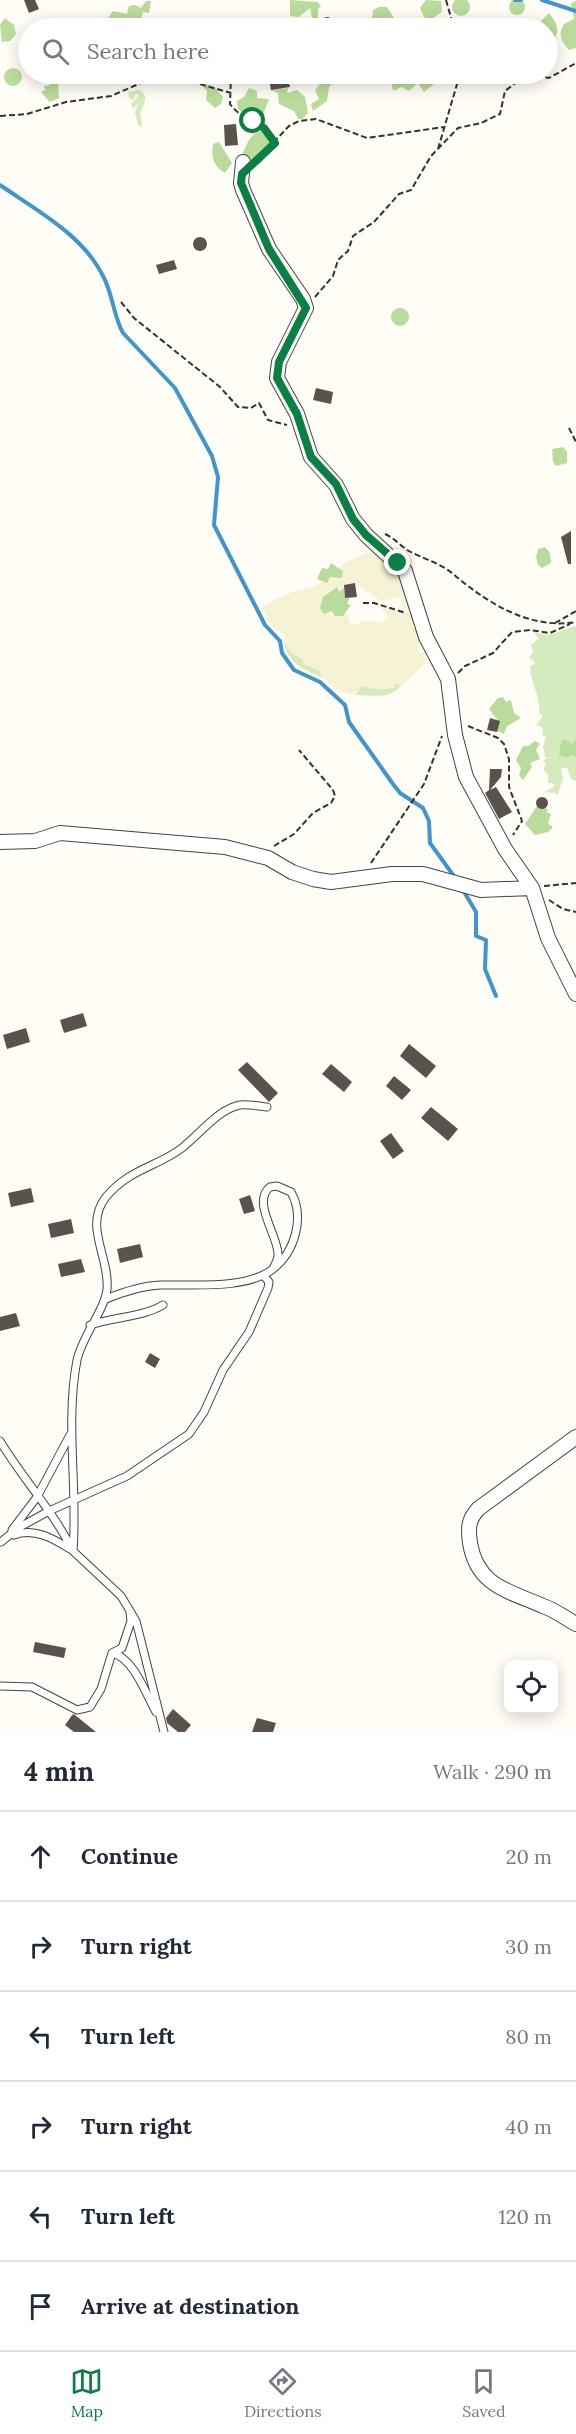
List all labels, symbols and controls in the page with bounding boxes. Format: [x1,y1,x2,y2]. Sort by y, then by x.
search box [18,18,558,84]
icon: search [39,35,72,68]
text: Search here [87,37,209,65]
route start [239,107,265,133]
route end [384,549,410,575]
map controls [504,1660,558,1714]
button: locate [504,1660,558,1714]
text: 4 min [24,1755,94,1788]
text: Walk · 290 m [433,1759,552,1784]
icon: ahead [24,1840,57,1873]
text: Continue [81,1842,178,1870]
text: 20 m [506,1844,552,1869]
icon: right [24,1930,57,1963]
text: Turn right [81,1932,192,1960]
text: 30 m [505,1934,552,1959]
icon: left [24,2020,57,2053]
text: Turn left [81,2022,175,2050]
text: 80 m [505,2024,552,2049]
icon: right [24,2110,57,2143]
text: Turn right [81,2112,192,2140]
text: 40 m [506,2114,552,2139]
icon: left [24,2200,57,2233]
text: Turn left [81,2202,175,2230]
text: 120 m [498,2204,552,2229]
icon: arrive [24,2290,57,2323]
text: Arrive at destination [81,2292,299,2320]
tab: Map [70,2365,103,2421]
tab: Directions [244,2365,322,2421]
tab: Saved [462,2365,506,2421]

